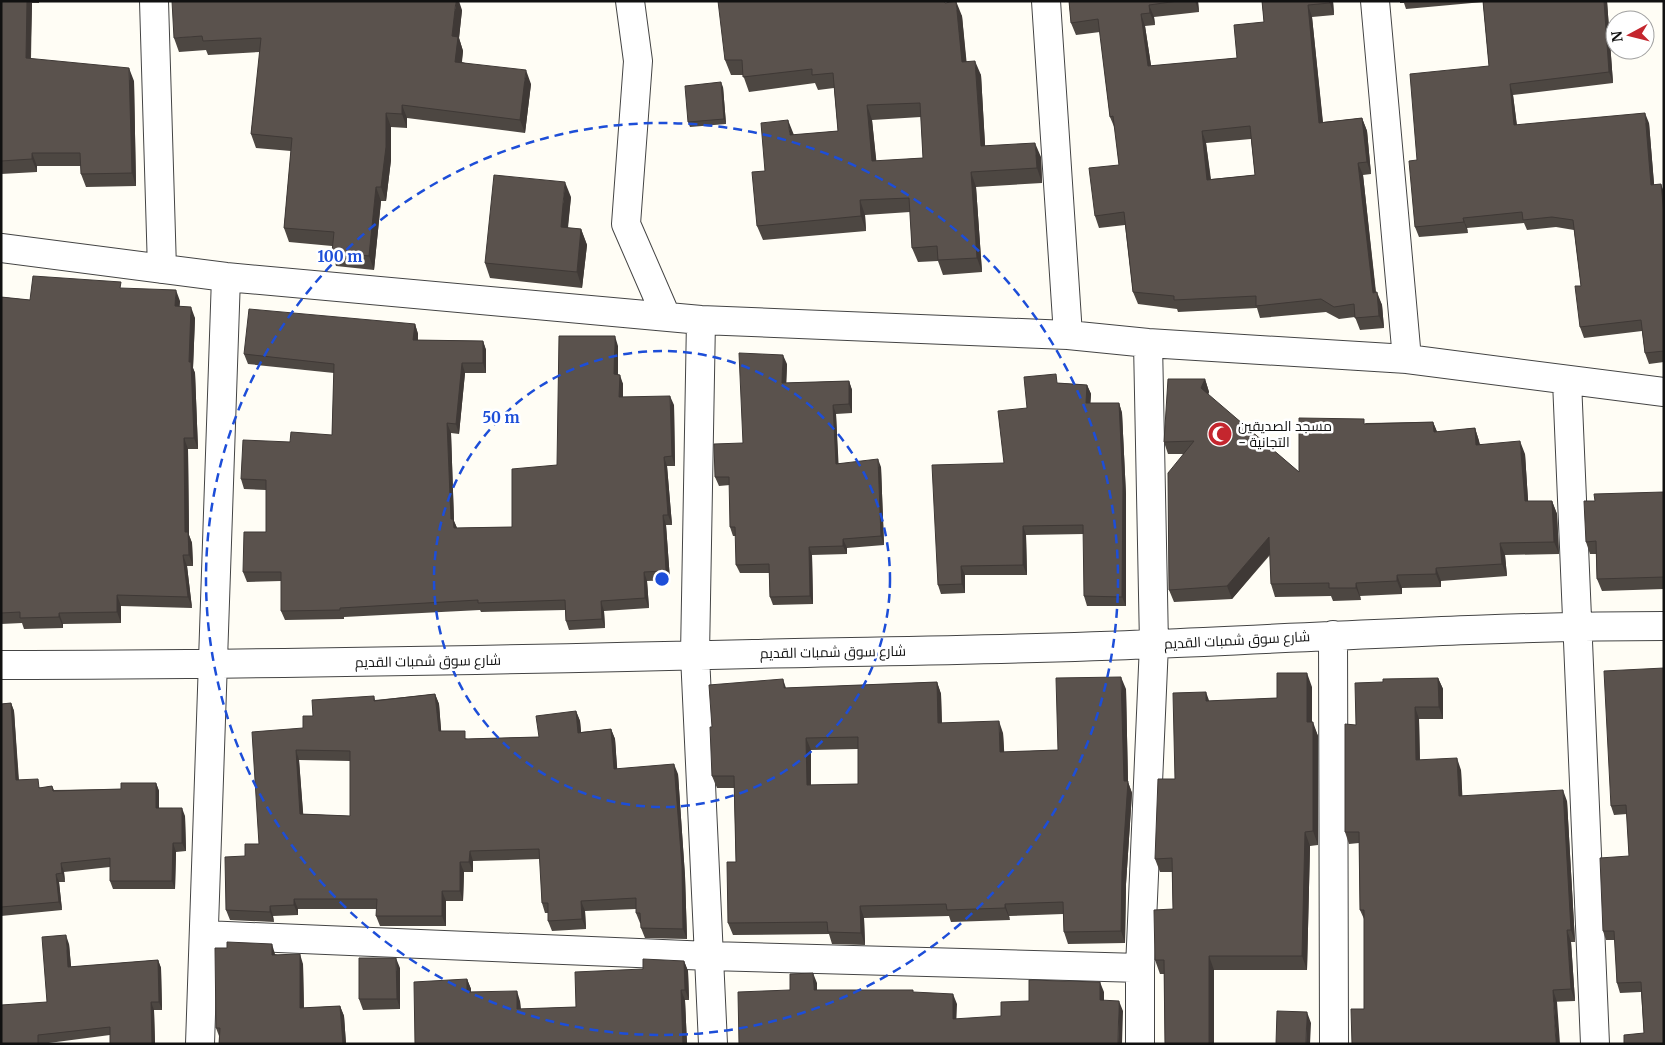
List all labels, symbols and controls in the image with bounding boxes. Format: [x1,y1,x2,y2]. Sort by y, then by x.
north arrow [1605,10,1655,60]
text: N [1607,30,1627,43]
text: 100 m [318,247,362,266]
text: 50 m [482,408,520,427]
place label: مسجد الصديقين - التجانية [1238,417,1332,451]
mosque icon: مسجد الصديقين - التجانية [1207,421,1233,447]
centre of rings [653,570,671,588]
street label: شارع سوق شمبات القديم [1164,627,1311,654]
street label: شارع سوق شمبات القديم [760,642,906,663]
street label: شارع سوق شمبات القديم [355,651,501,672]

